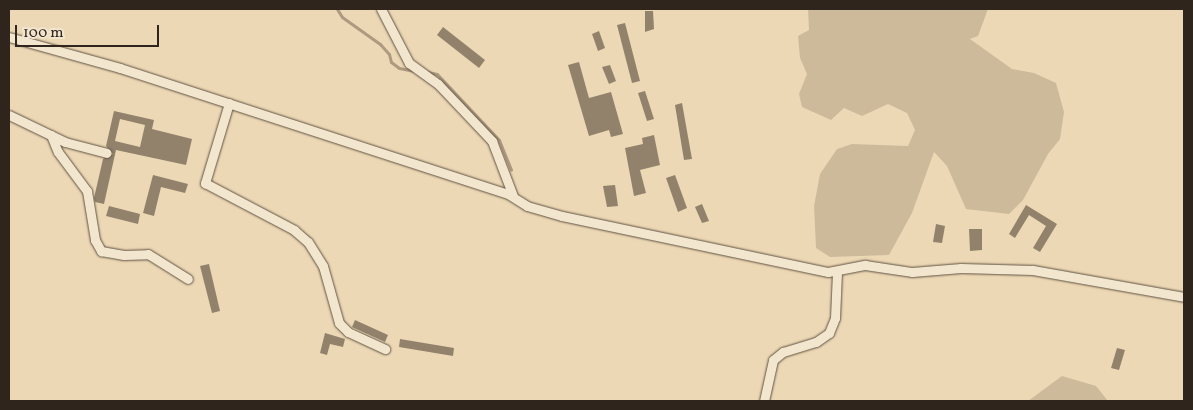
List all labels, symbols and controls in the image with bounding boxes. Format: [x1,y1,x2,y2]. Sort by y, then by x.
scale bar [18,15,161,47]
text: 100 m [23,23,63,44]

